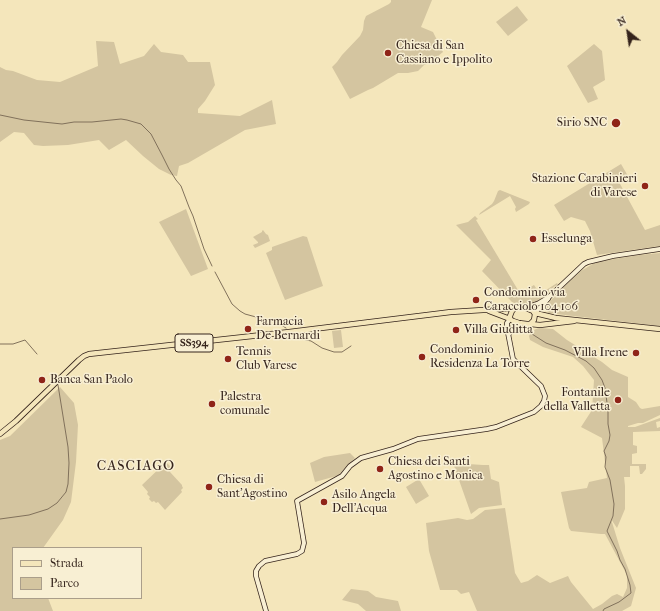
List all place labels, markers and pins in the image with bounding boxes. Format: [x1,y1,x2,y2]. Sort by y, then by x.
place label: Chiesa di San Cassiano e Ippolito [396,39,492,67]
marker: Chiesa di San Cassiano e Ippolito [383,48,393,58]
place label: Sirio SNC [557,116,607,130]
marker: Sirio SNC [610,117,622,129]
place label: Stazione Carabinieri di Varese [532,172,637,200]
marker: Stazione Carabinieri di Varese [640,181,650,191]
place label: Esselunga [541,232,592,246]
marker: Esselunga [528,234,538,244]
place label: Condominio via Caracciolo 104 106 [484,286,578,314]
marker: Condominio via Caracciolo 104 106 [471,295,481,305]
place label: Farmacia De Bernardi [256,315,320,343]
place label: Villa Giuditta [464,323,533,337]
marker: Farmacia De Bernardi [243,324,253,334]
marker: Villa Giuditta [451,325,461,335]
place label: Condominio Residenza La Torre [430,343,530,371]
place label: Tennis Club Varese [236,345,297,373]
place label: Villa Irene [573,346,628,360]
marker: Villa Irene [631,348,641,358]
marker: Condominio Residenza La Torre [417,352,427,362]
marker: Tennis Club Varese [223,354,233,364]
place label: Banca San Paolo [50,373,133,387]
marker: Banca San Paolo [37,375,47,385]
place label: Fontanile della Valletta [544,386,610,414]
place label: Palestra comunale [220,390,270,418]
marker: Fontanile della Valletta [613,395,623,405]
marker: Palestra comunale [207,399,217,409]
place label: Chiesa dei Santi Agostino e Monica [388,455,483,483]
marker: Chiesa dei Santi Agostino e Monica [375,464,385,474]
place label: Chiesa di Sant'Agostino [217,473,287,501]
marker: Chiesa di Sant'Agostino [204,482,214,492]
place label: Asilo Angela Dell'Acqua [332,488,396,516]
marker: Asilo Angela Dell'Acqua [319,497,329,507]

